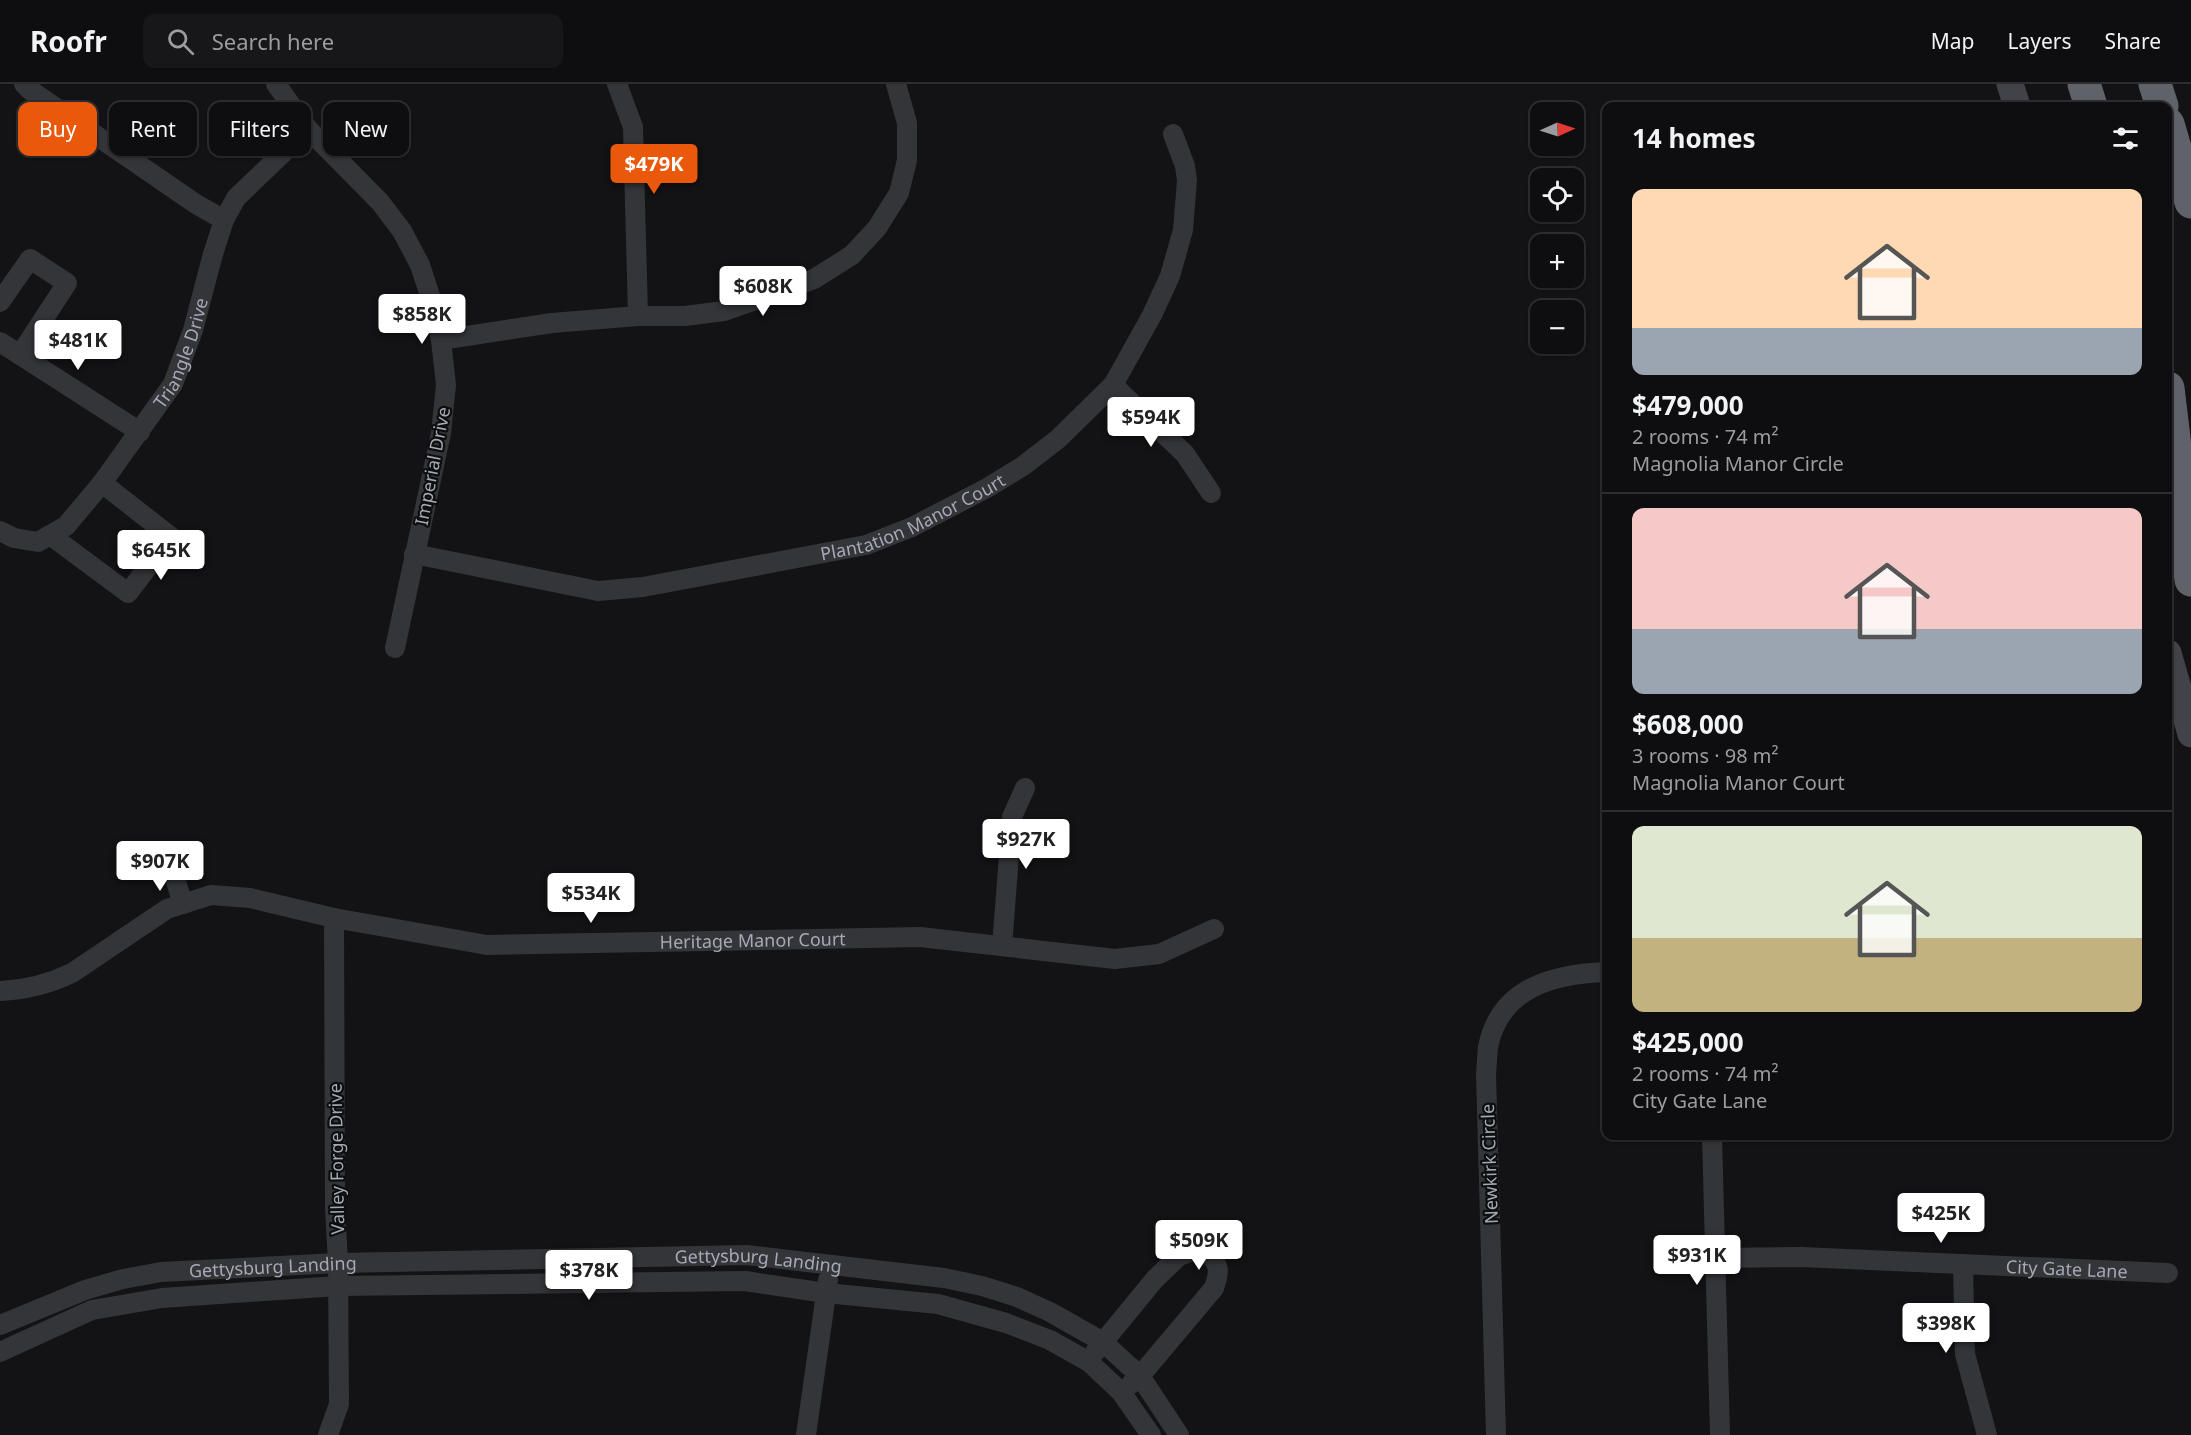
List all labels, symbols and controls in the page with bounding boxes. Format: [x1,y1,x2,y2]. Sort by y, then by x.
search box [143,14,563,68]
text: Roofr [30,22,107,60]
icon: search [164,25,197,58]
text: Search here [212,26,334,56]
text: Map [1931,27,1975,55]
text: Layers [2008,27,2072,55]
text: Share [2105,27,2161,55]
chip: Buy [18,102,97,156]
chip: Rent [109,102,197,156]
chip: Filters [209,102,311,156]
chip: New [323,102,409,156]
north arrow [1530,102,1584,156]
map controls [1530,102,1584,354]
text: 14 homes [1632,120,1756,156]
icon: filters [2109,122,2142,155]
pin: $479K [612,144,696,195]
text: $479K [624,150,684,177]
button: locate [1530,168,1584,222]
icon: home [1833,228,1941,336]
button: + [1530,234,1584,288]
pin: $608K [721,266,805,317]
text: $608K [733,272,793,299]
pin: $858K [380,294,464,345]
street label: Triangle Drive [148,295,213,413]
text: $858K [392,300,452,327]
button: − [1530,300,1584,354]
pin: $481K [36,320,120,371]
text: $481K [48,326,108,353]
text: $479,000 [1632,387,1744,423]
pin: $594K [1109,397,1193,448]
text: $594K [1121,403,1181,430]
street label: Imperial Drive [409,405,455,527]
text: 2 rooms · 74 m² [1632,423,1779,450]
text: Magnolia Manor Circle [1632,450,1844,477]
street label: Plantation Manor Court [818,468,1010,565]
pin: $645K [119,530,203,581]
text: $645K [131,536,191,563]
icon: home [1833,547,1941,655]
text: $608,000 [1632,706,1744,742]
text: 3 rooms · 98 m² [1632,742,1779,769]
text: Magnolia Manor Court [1632,769,1845,796]
pin: $927K [984,819,1068,870]
text: $927K [996,825,1056,852]
pin: $907K [118,841,202,892]
text: $907K [130,847,190,874]
icon: home [1833,865,1941,973]
pin: $534K [549,873,633,924]
text: $534K [561,879,621,906]
street label: Heritage Manor Court [659,926,846,954]
text: $425,000 [1632,1024,1744,1060]
text: 2 rooms · 74 m² [1632,1060,1779,1087]
street label: Valley Forge Drive [323,1083,349,1235]
text: City Gate Lane [1632,1087,1767,1114]
street label: Newkirk Circle [1475,1104,1503,1224]
pin: $425K [1899,1193,1983,1244]
text: $425K [1911,1199,1971,1226]
pin: $509K [1157,1220,1241,1271]
text: $509K [1169,1226,1229,1253]
pin: $931K [1655,1235,1739,1286]
text: $931K [1667,1241,1727,1268]
street label: Gettysburg Landing [674,1243,843,1278]
pin: $378K [547,1250,631,1301]
street label: Gettysburg Landing [188,1251,357,1283]
street label: City Gate Lane [2005,1254,2128,1283]
text: $378K [559,1256,619,1283]
pin: $398K [1904,1303,1988,1354]
text: $398K [1916,1309,1976,1336]

